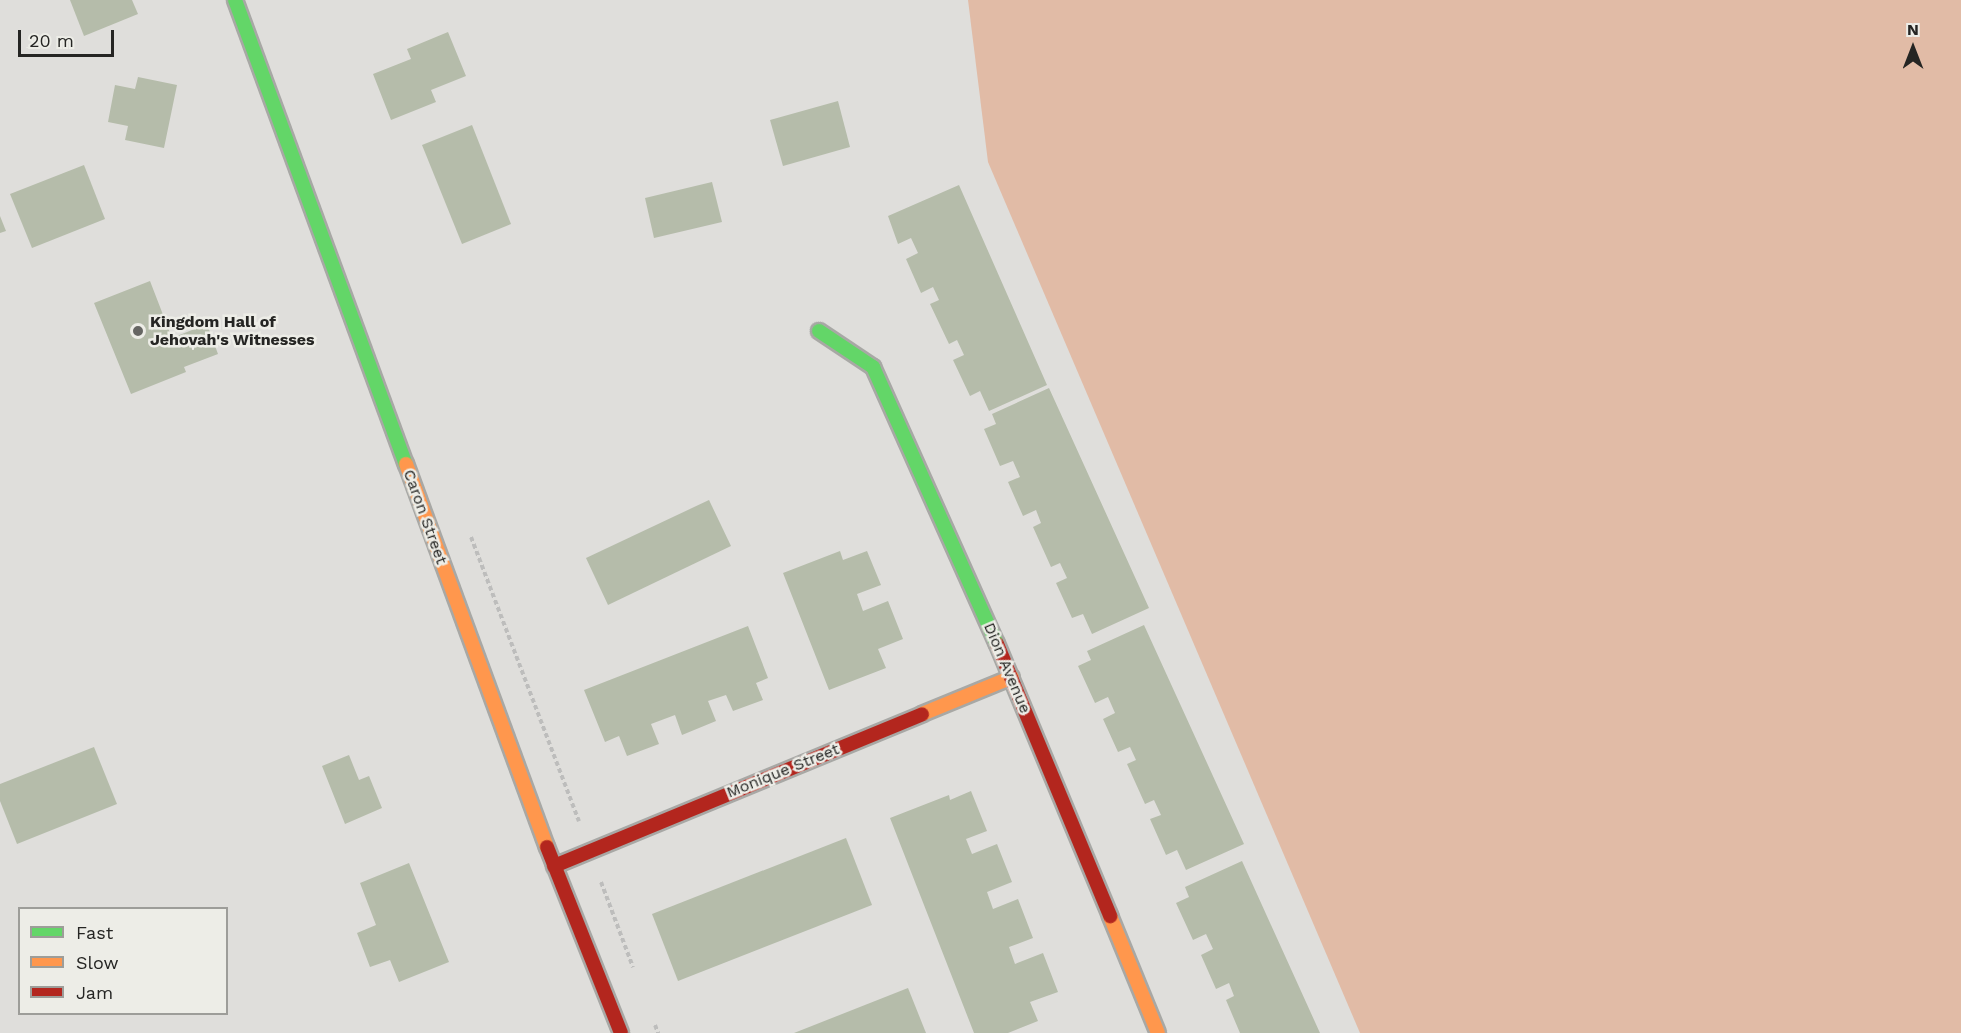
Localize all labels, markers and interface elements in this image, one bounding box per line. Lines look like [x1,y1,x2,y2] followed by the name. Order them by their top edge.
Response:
[21,18,117,56] scale bar
[1883,18,1943,78] north arrow
[1907,20,1919,39] text: N
[29,30,74,51] text: 20 m
[150,312,315,350] place label: Kingdom Hall of Jehovah's Witnesses
[131,324,145,338] marker: Kingdom Hall of Jehovah's Witnesses
[399,467,451,567] street label: Caron Street
[979,619,1035,717] street label: Dion Avenue
[724,740,842,802] street label: Monique Street
[18,907,228,1015] legend
[76,922,113,943] text: Fast
[76,952,119,973] text: Slow
[76,982,113,1003] text: Jam

